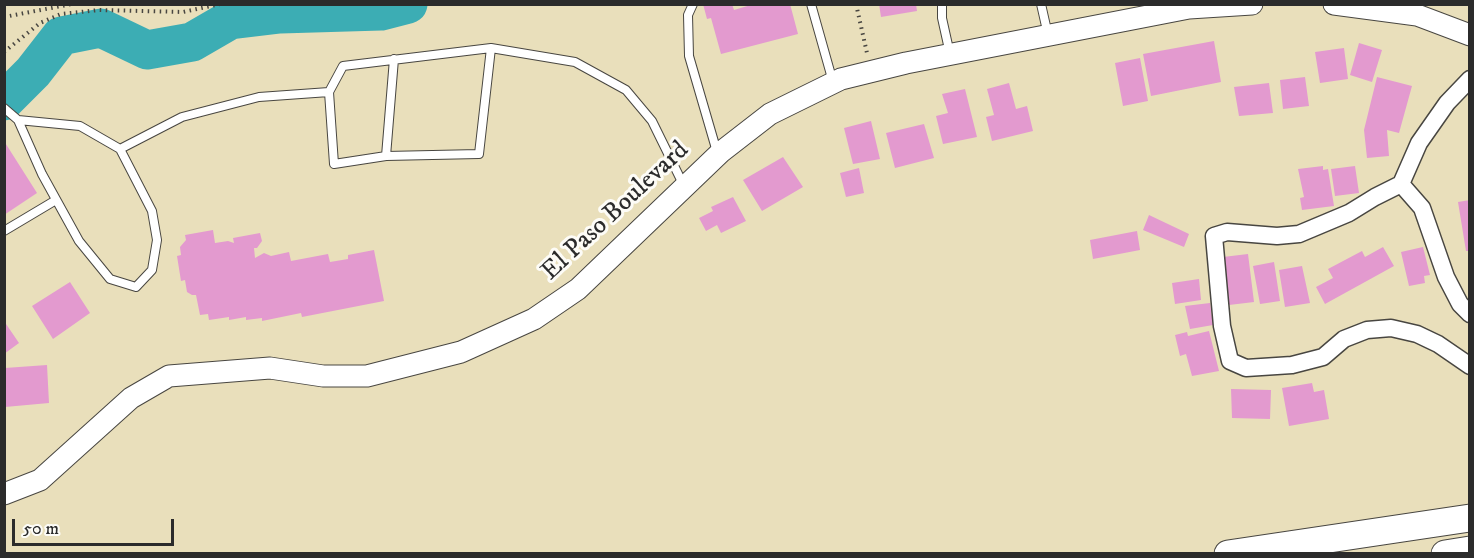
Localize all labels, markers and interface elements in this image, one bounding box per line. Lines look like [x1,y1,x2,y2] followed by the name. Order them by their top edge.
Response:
[536,136,696,288] street label: El Paso Boulevard
[15,507,177,545] scale bar
[23,518,59,540] text: 50 m

